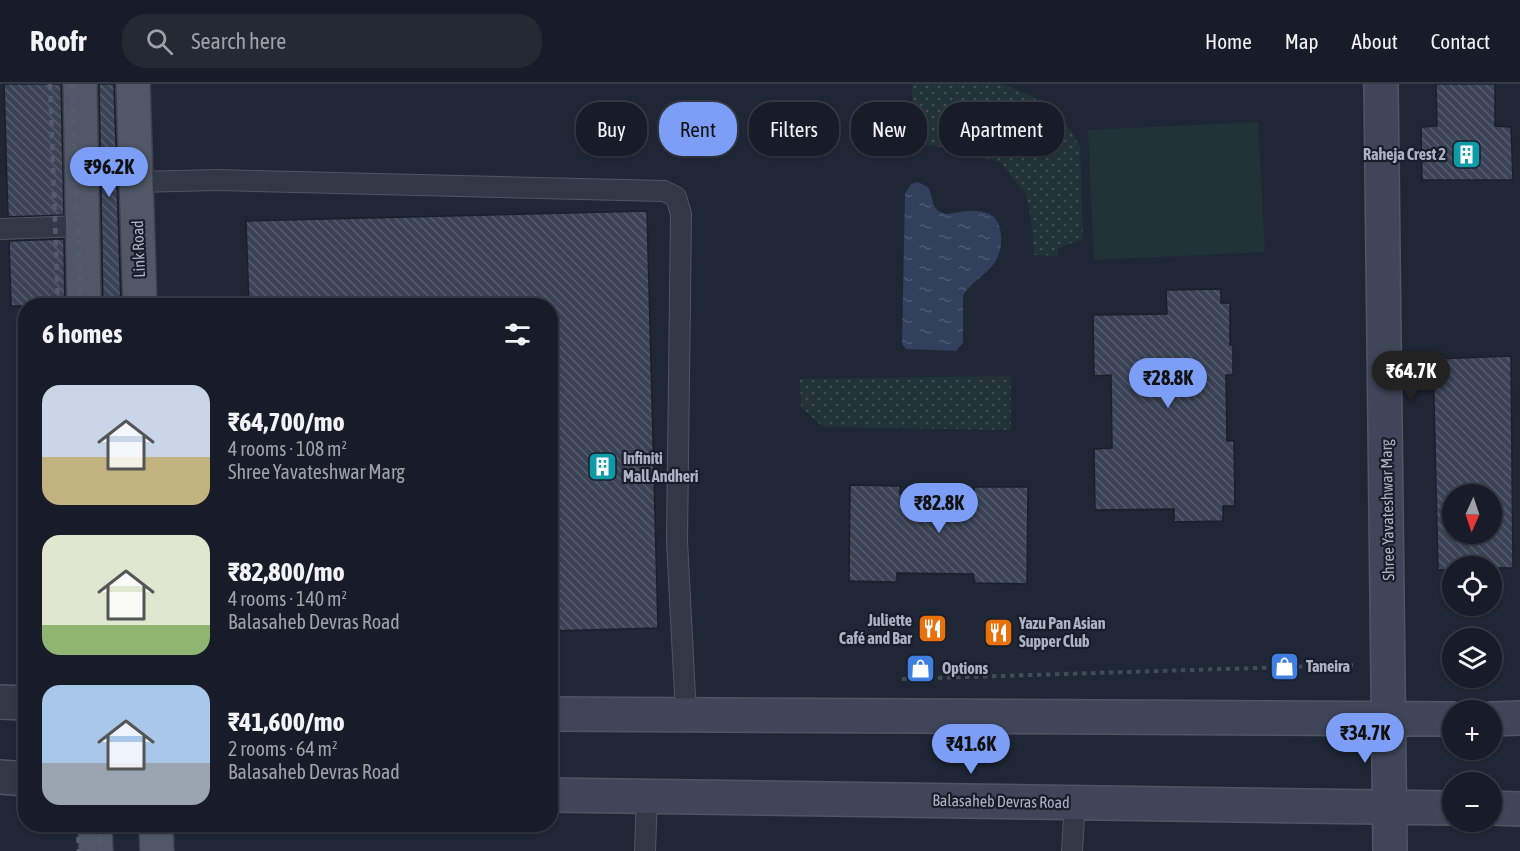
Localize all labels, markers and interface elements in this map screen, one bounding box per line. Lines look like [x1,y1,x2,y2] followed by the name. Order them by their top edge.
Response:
[122,14,542,68] search box
[30,25,86,57] text: Roofr
[143,25,176,58] icon: search
[191,28,286,54] text: Search here
[1205,29,1252,53] text: Home
[1285,29,1319,53] text: Map
[1352,29,1398,53] text: About
[1431,29,1490,53] text: Contact
[576,102,647,156] chip: Buy
[659,102,737,156] chip: Rent
[749,102,839,156] chip: Filters
[851,102,927,156] chip: New
[939,102,1064,156] chip: Apartment
[1451,138,1483,170] building icon: Raheja Crest 2
[1363,145,1446,163] place label: Raheja Crest 2
[60,147,158,198] pin: ₹96.2K
[84,155,134,178] text: ₹96.2K
[128,220,148,278] street label: Link Road
[501,318,534,351] icon: filters
[42,319,122,349] text: 6 homes
[1362,351,1460,402] pin: ₹64.7K
[1119,358,1217,409] pin: ₹28.8K
[1386,359,1436,382] text: ₹64.7K
[1143,366,1193,389] text: ₹28.8K
[228,407,345,437] text: ₹64,700/mo
[90,409,162,481] icon: home
[228,437,347,460] text: 4 rooms · 108 m²
[1377,439,1398,581] street label: Shree Yavateshwar Marg
[623,449,699,485] place label: Infiniti Mall Andheri
[586,451,618,483] building icon: Infiniti Mall Andheri
[228,460,405,483] text: Shree Yavateshwar Marg
[890,483,988,534] pin: ₹82.8K
[1442,484,1502,544] north arrow
[1442,484,1502,832] map controls
[914,491,964,514] text: ₹82.8K
[1442,556,1502,616] button: locate
[228,557,345,587] text: ₹82,800/mo
[90,559,162,631] icon: home
[228,587,347,610] text: 4 rooms · 140 m²
[228,610,400,633] text: Balasaheb Devras Road
[839,611,912,647] place label: Juliette Café and Bar
[917,613,949,645] restaurant icon: Juliette Café and Bar
[1018,614,1106,650] place label: Yazu Pan Asian Supper Club
[982,616,1014,648] restaurant icon: Yazu Pan Asian Supper Club
[1442,628,1502,688] button: layers
[1269,650,1301,682] shop icon: Taneira
[905,652,937,684] shop icon: Options
[1306,657,1350,675] place label: Taneira
[942,659,988,677] place label: Options
[1442,700,1502,760] button: +
[228,707,345,737] text: ₹41,600/mo
[90,709,162,781] icon: home
[1316,713,1414,764] pin: ₹34.7K
[1340,721,1390,744] text: ₹34.7K
[922,724,1020,775] pin: ₹41.6K
[946,732,996,755] text: ₹41.6K
[228,737,338,760] text: 2 rooms · 64 m²
[228,760,400,783] text: Balasaheb Devras Road
[1442,772,1502,832] button: −
[932,791,1070,811] street label: Balasaheb Devras Road

